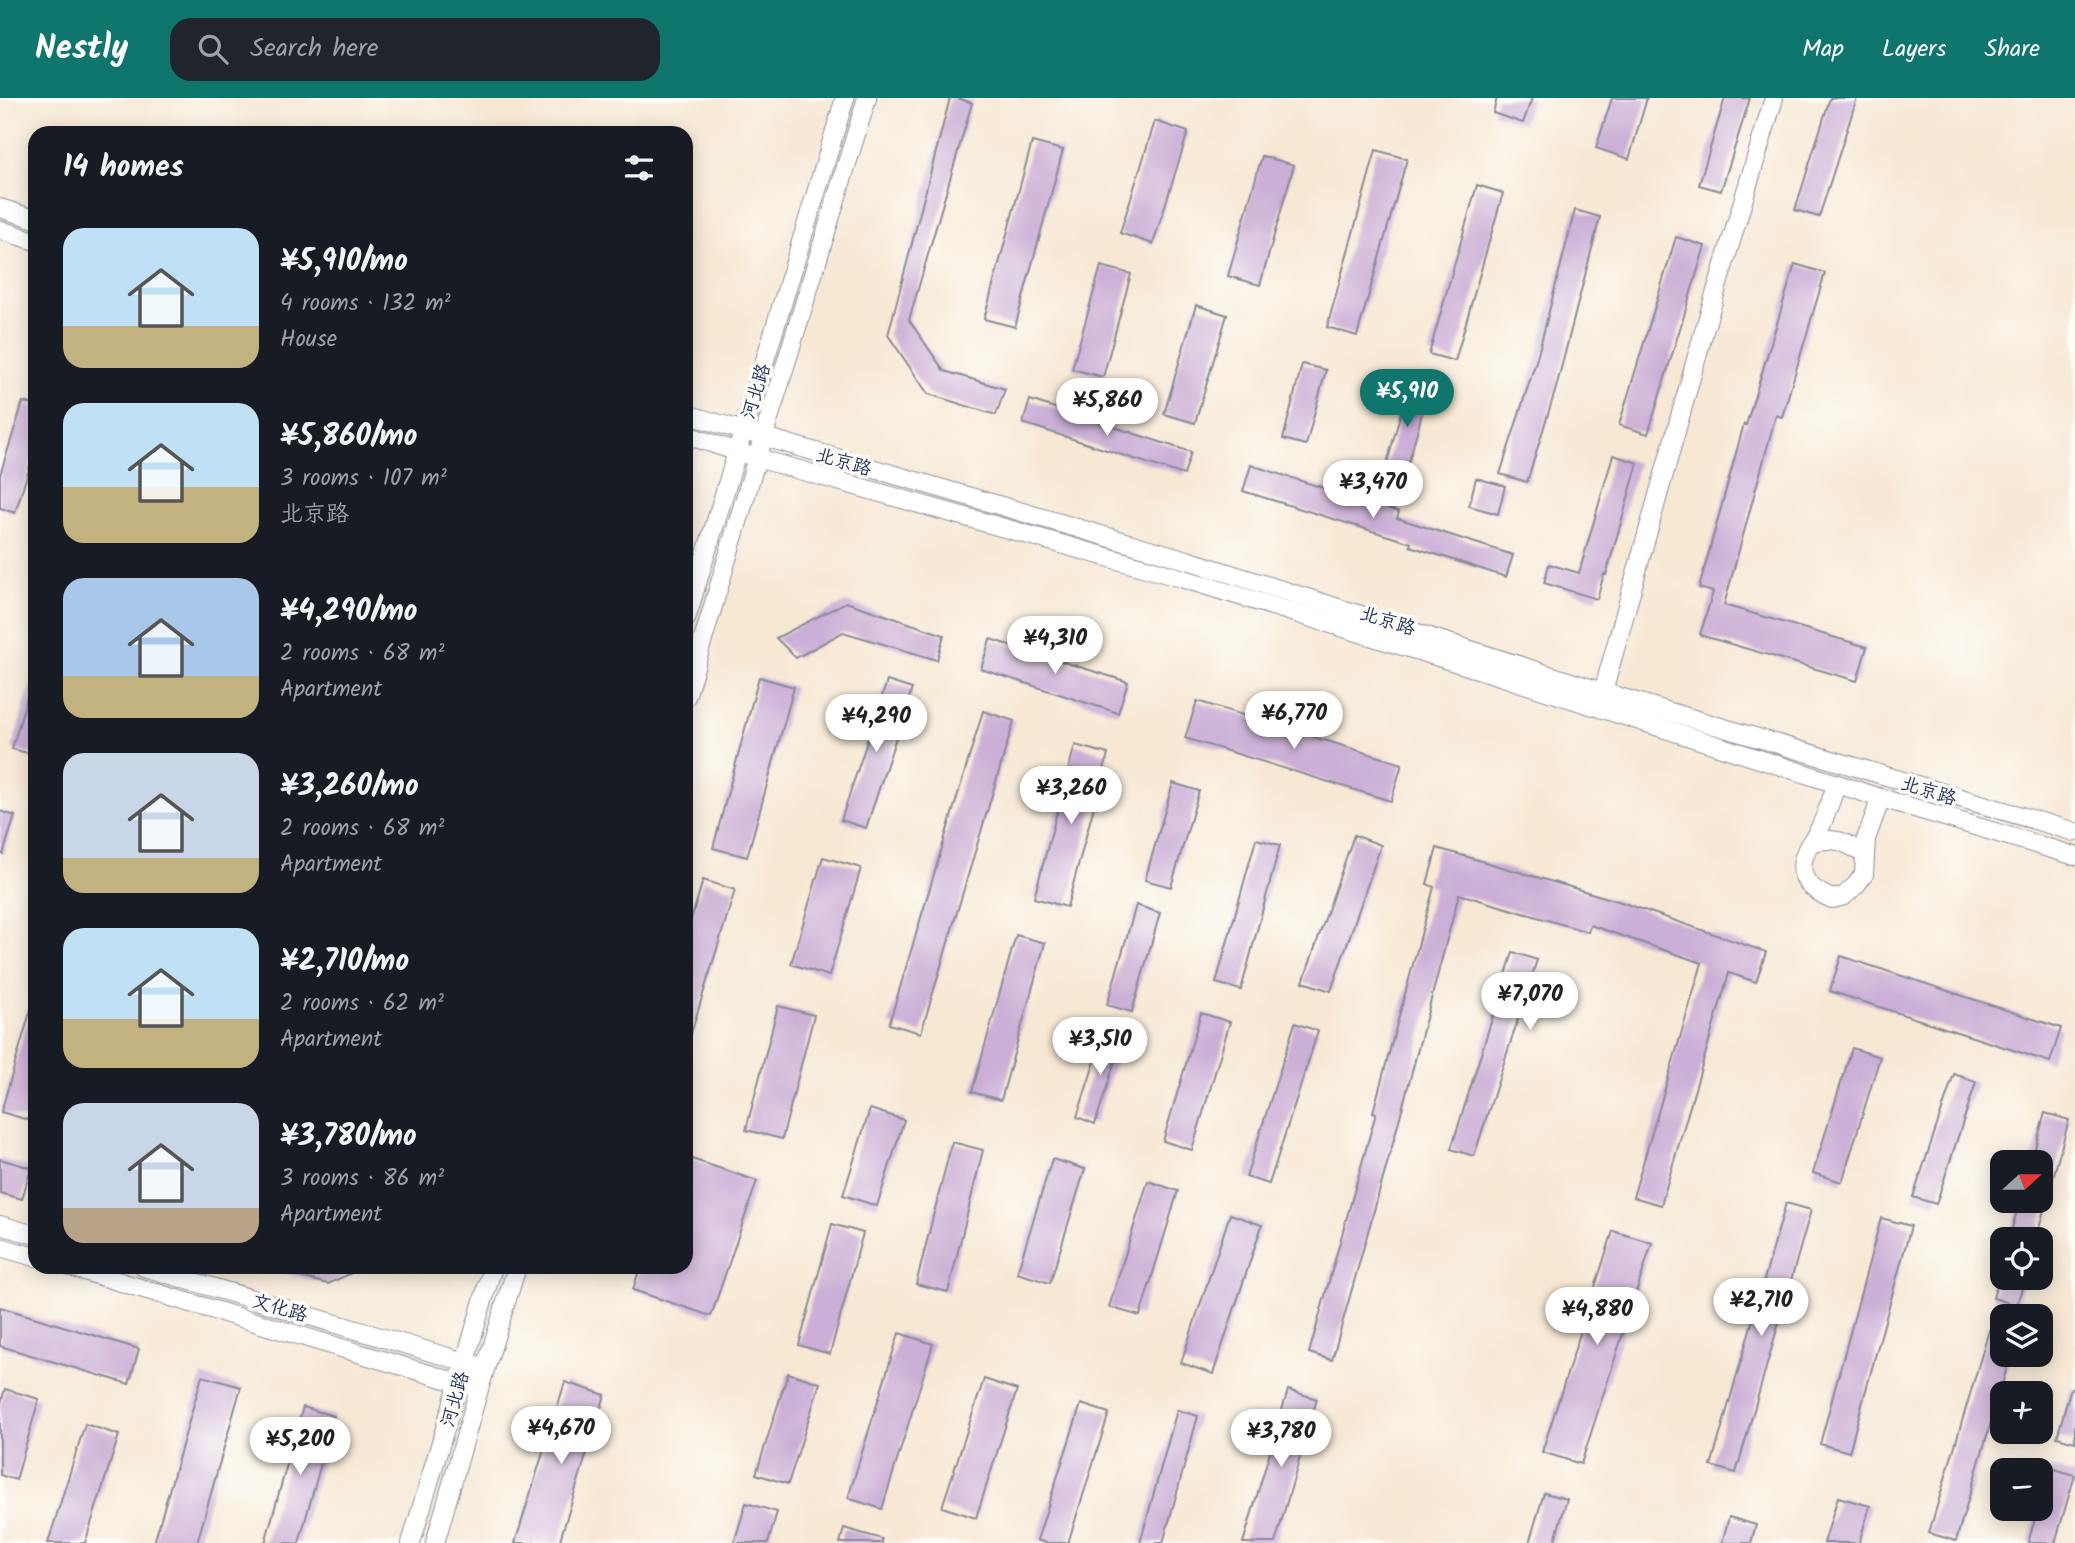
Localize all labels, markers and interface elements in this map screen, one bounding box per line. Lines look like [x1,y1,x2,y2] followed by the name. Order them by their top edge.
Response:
[170,18,660,81] search box
[35,23,128,76] text: Nestly
[250,28,378,70] text: Search here
[194,30,232,68] icon: search
[1802,30,1844,69] text: Map
[1882,30,1946,69] text: Layers
[1984,30,2040,69] text: Share
[63,144,184,192] text: 14 homes
[620,149,658,187] icon: filters
[280,238,408,286] text: ¥5,910/mo
[119,256,203,340] icon: home
[280,286,451,322] text: 4 rooms · 132 m²
[280,322,337,358] text: House
[734,360,780,423] street label: 河北路
[1350,370,1464,429] pin: ¥5,910
[1376,374,1438,410] text: ¥5,910
[1050,378,1164,438] pin: ¥5,860
[1072,383,1142,419] text: ¥5,860
[280,413,418,461] text: ¥5,860/mo
[119,431,203,515] icon: home
[812,441,875,485] street label: 北京路
[1316,460,1430,520] pin: ¥3,470
[280,461,447,497] text: 3 rooms · 107 m²
[1339,465,1407,501] text: ¥3,470
[280,497,349,533] text: 北京路
[280,588,417,636] text: ¥4,290/mo
[1356,599,1419,645] street label: 北京路
[119,606,203,690] icon: home
[998,616,1112,676] pin: ¥4,310
[1023,621,1087,657] text: ¥4,310
[280,636,444,672] text: 2 rooms · 68 m²
[280,672,382,708] text: Apartment
[1237,692,1351,751] pin: ¥6,770
[819,694,933,754] pin: ¥4,290
[1261,696,1327,732] text: ¥6,770
[841,699,911,735] text: ¥4,290
[280,763,419,811] text: ¥3,260/mo
[1014,766,1128,826] pin: ¥3,260
[1897,769,1960,815] street label: 北京路
[1036,771,1106,807] text: ¥3,260
[119,781,203,865] icon: home
[280,811,444,847] text: 2 rooms · 68 m²
[280,847,382,883] text: Apartment
[280,938,409,986] text: ¥2,710/mo
[119,956,203,1040] icon: home
[1473,972,1587,1032] pin: ¥7,070
[1497,977,1563,1013] text: ¥7,070
[280,986,444,1022] text: 2 rooms · 62 m²
[1043,1018,1157,1077] pin: ¥3,510
[280,1022,382,1058] text: Apartment
[1068,1022,1132,1058] text: ¥3,510
[280,1113,417,1161] text: ¥3,780/mo
[119,1131,203,1215] icon: home
[1990,1150,2053,1213] north arrow
[1990,1150,2053,1521] map controls
[280,1161,444,1197] text: 3 rooms · 86 m²
[280,1197,382,1233] text: Apartment
[1990,1227,2053,1290] button: locate
[1704,1278,1818,1338] pin: ¥2,710
[1729,1283,1793,1319] text: ¥2,710
[248,1287,311,1331] street label: 文化路
[1540,1288,1654,1347] pin: ¥4,880
[1561,1292,1633,1328] text: ¥4,880
[1990,1304,2053,1367] button: layers
[434,1368,478,1431] street label: 河北路
[1990,1381,2053,1444] button: +
[504,1406,618,1466] pin: ¥4,670
[1224,1410,1338,1469] pin: ¥3,780
[527,1411,595,1447] text: ¥4,670
[1247,1414,1315,1450] text: ¥3,780
[243,1418,357,1477] pin: ¥5,200
[266,1422,334,1458] text: ¥5,200
[1990,1458,2053,1521] button: −

